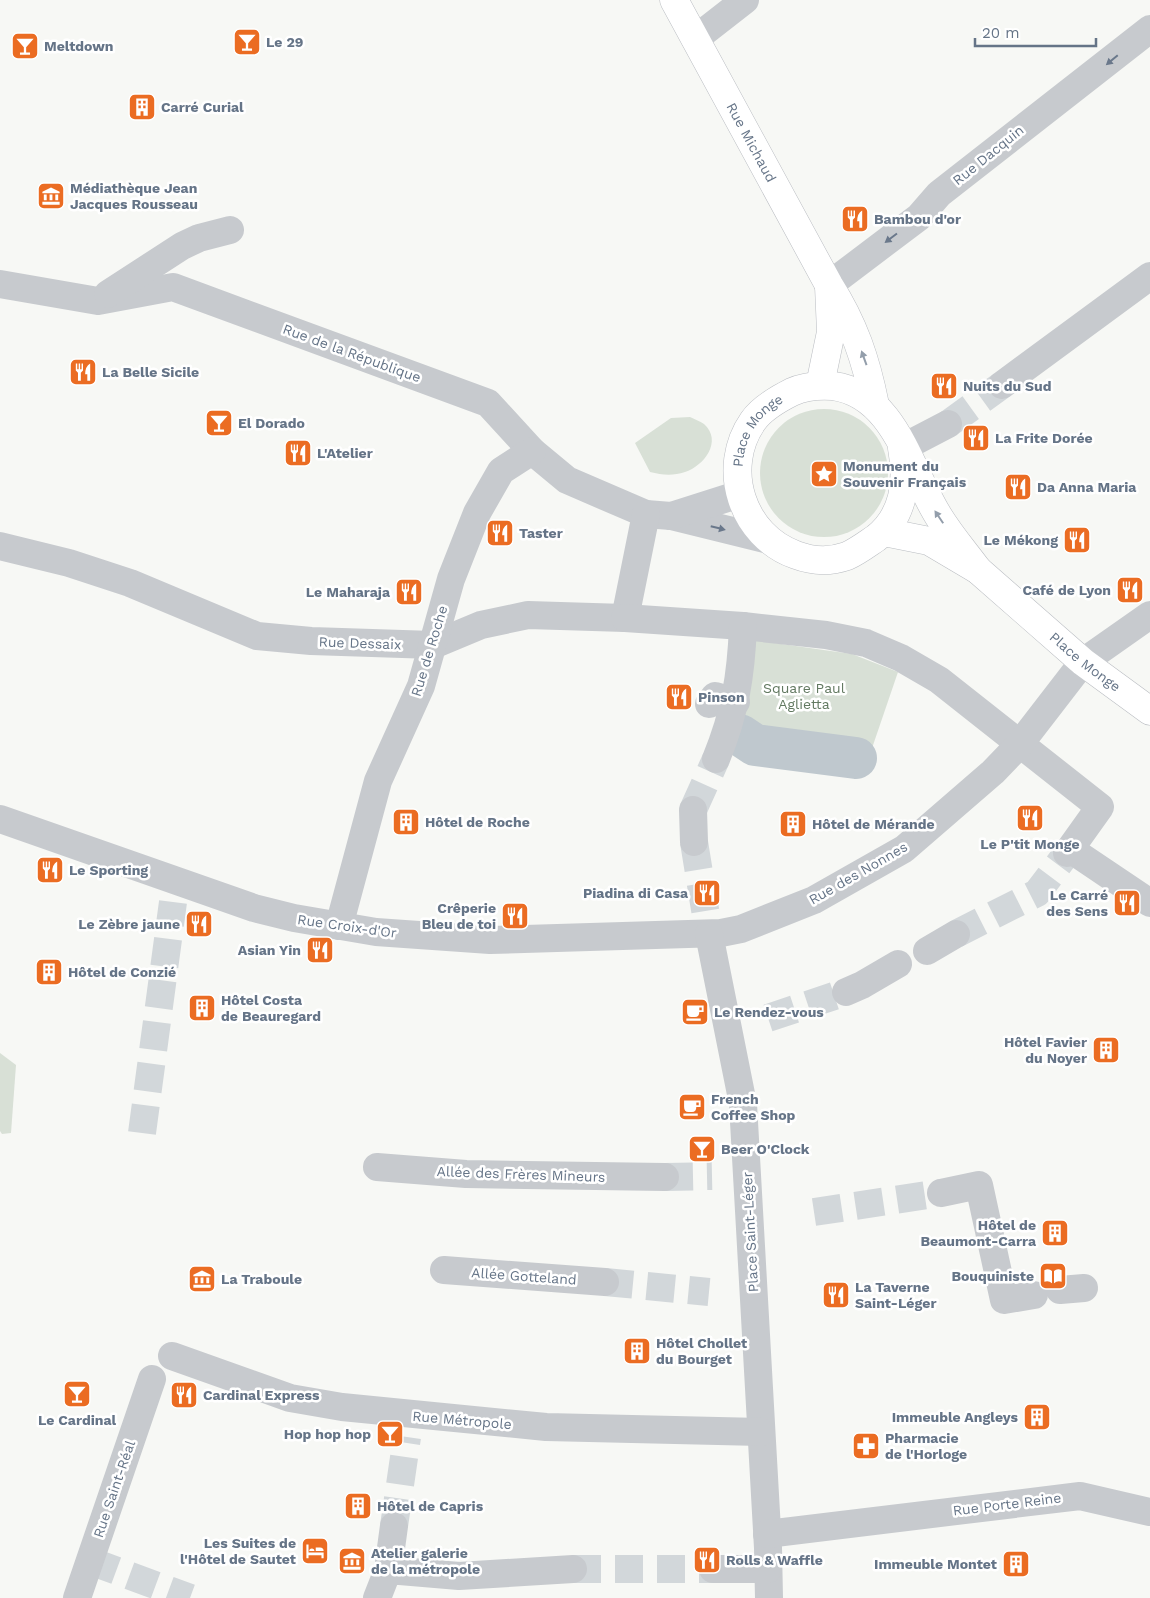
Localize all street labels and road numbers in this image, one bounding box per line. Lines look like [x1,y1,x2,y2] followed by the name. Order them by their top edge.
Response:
[723,100,780,185] street label: Rue Michaud
[949,122,1027,188] street label: Rue Dacquin
[281,321,423,385] street label: Rue de la République
[729,391,785,468] street label: Place Monge
[408,604,450,698] street label: Rue de Roche
[1047,629,1124,695] street label: Place Monge
[318,634,402,652] street label: Rue Dessaix
[806,838,910,908] street label: Rue des Nonnes
[296,911,398,941] street label: Rue Croix-d'Or
[436,1163,606,1185] street label: Allée des Frères Mineurs
[739,1171,761,1293] street label: Place Saint-Léger
[471,1264,577,1288] street label: Allée Gotteland
[412,1408,512,1432] street label: Rue Métropole
[90,1438,138,1540] street label: Rue Saint-Réal
[952,1489,1062,1519] street label: Rue Porte Reine

